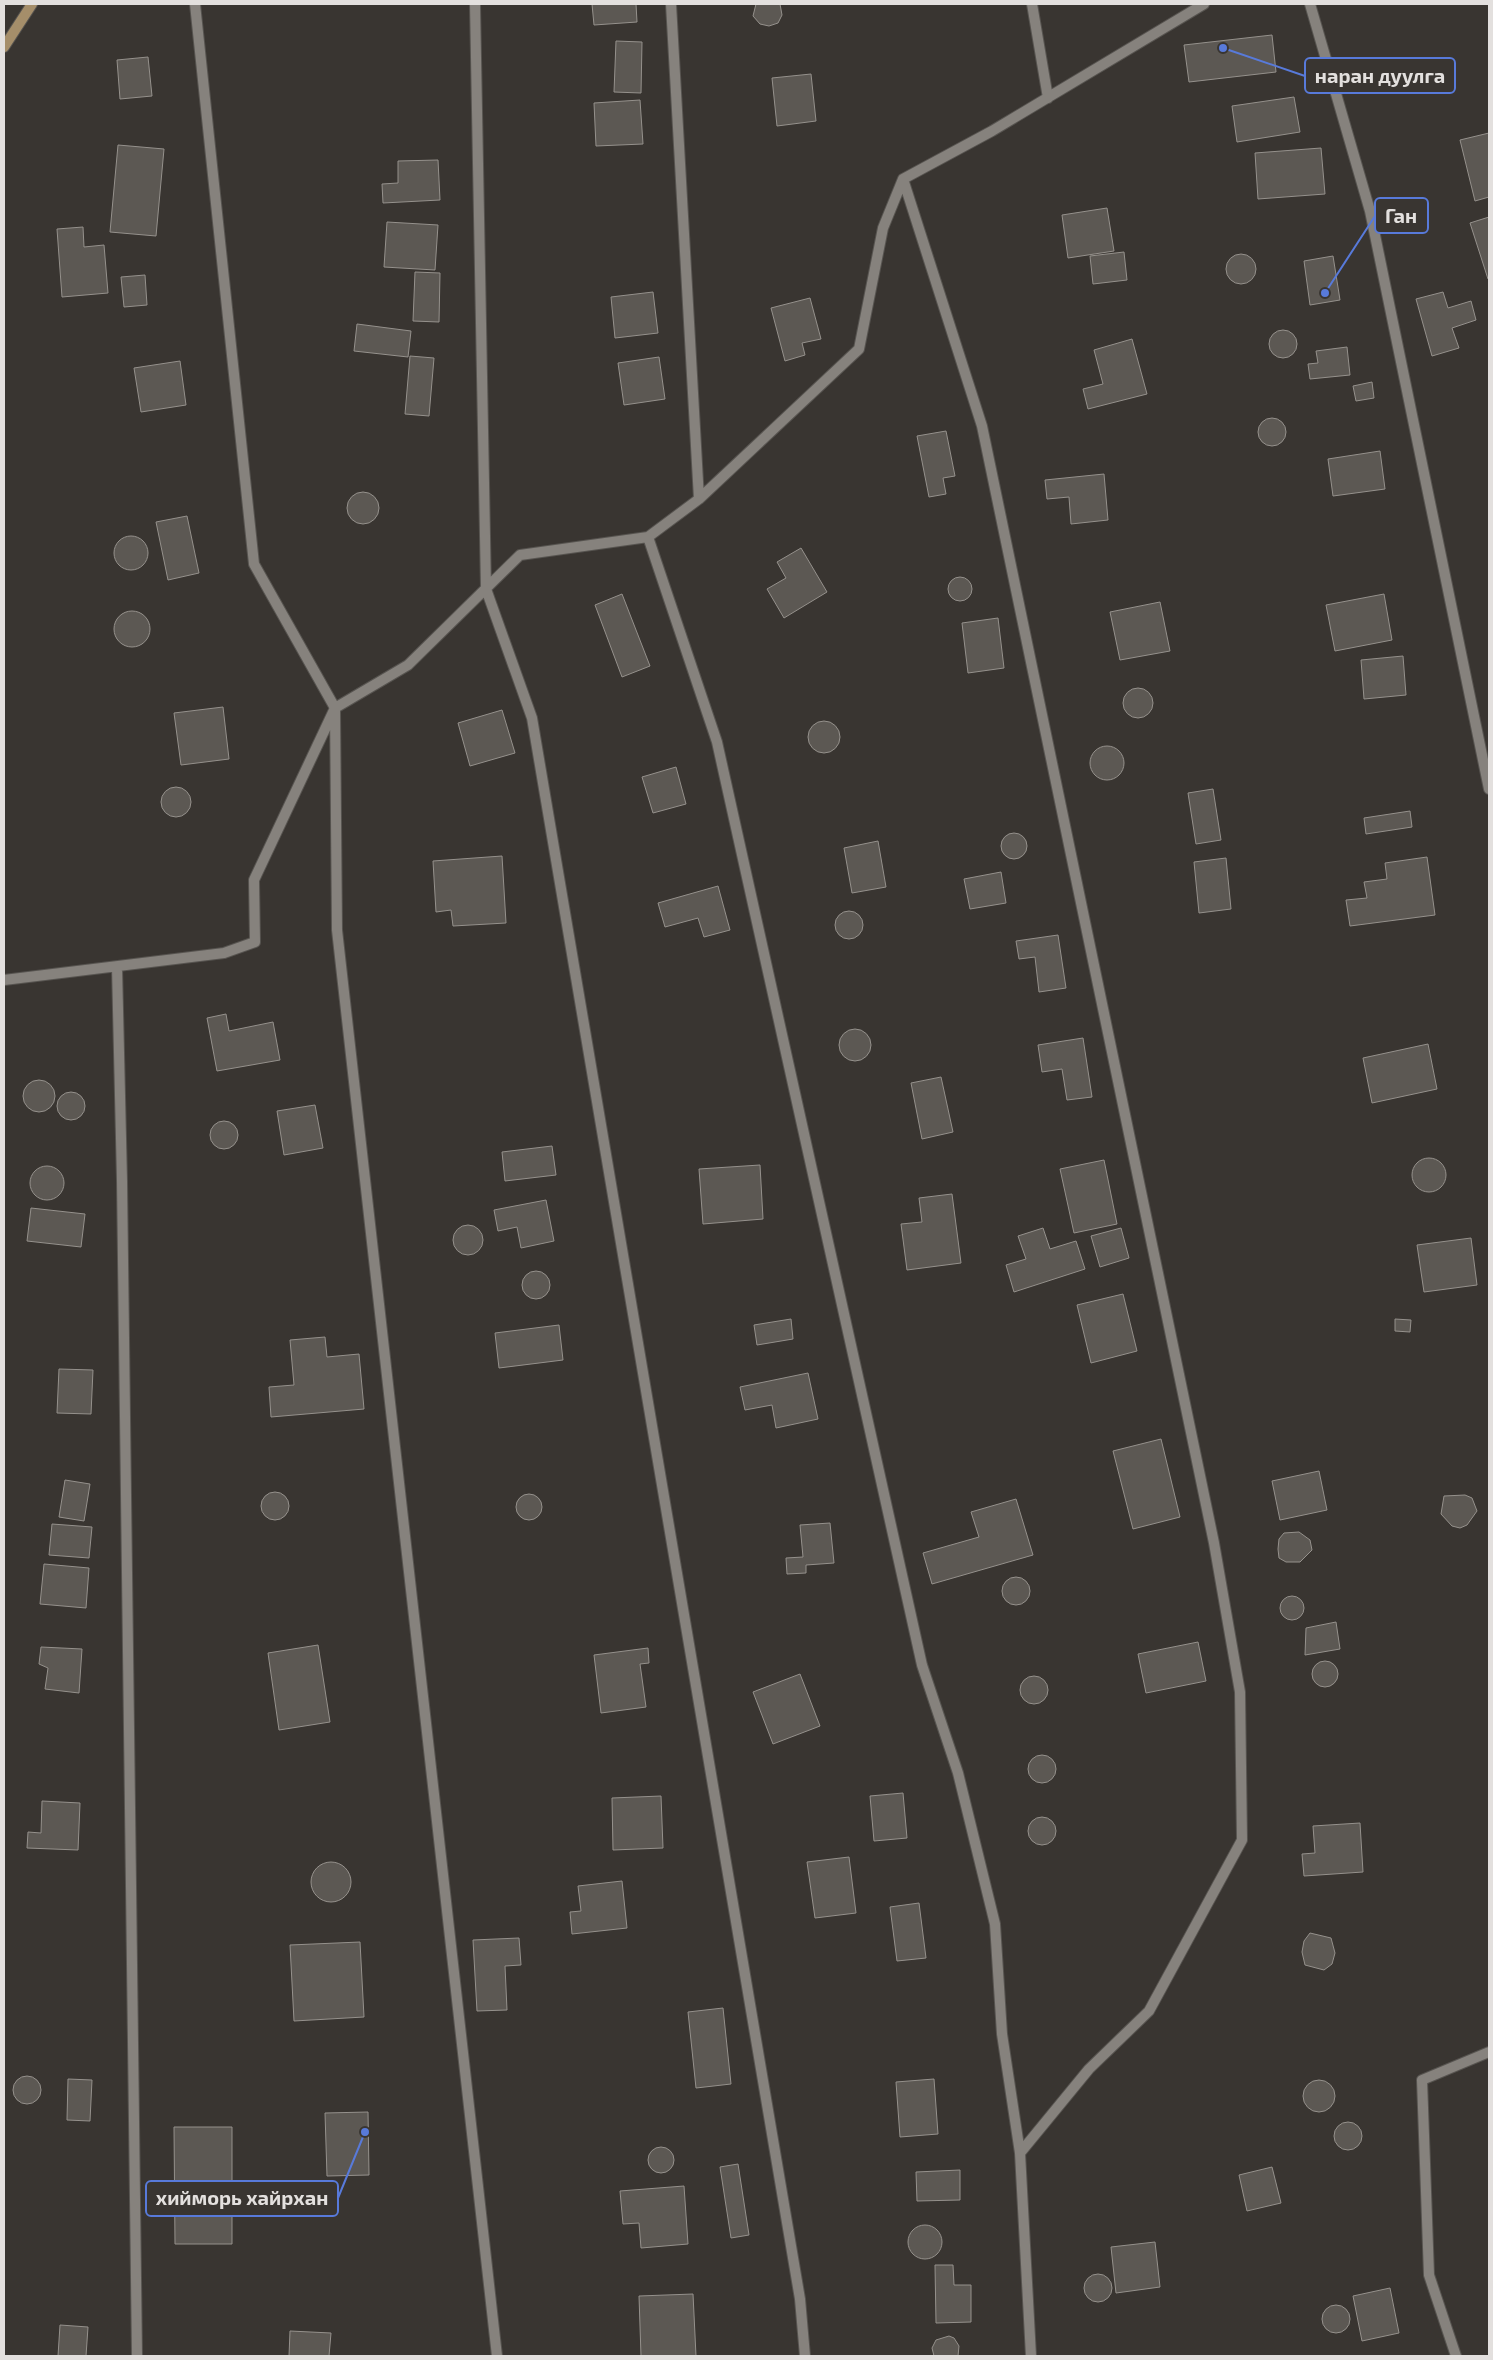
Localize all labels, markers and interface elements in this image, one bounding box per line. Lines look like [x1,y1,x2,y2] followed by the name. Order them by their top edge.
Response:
[1305,58,1455,93] callout: наран дуулга
[1315,63,1445,87] text: наран дуулга
[1375,198,1428,233] callout: Ган
[1385,203,1417,227] text: Ган
[146,2181,338,2216] callout: хийморь хайрхан
[156,2185,328,2209] text: хийморь хайрхан

